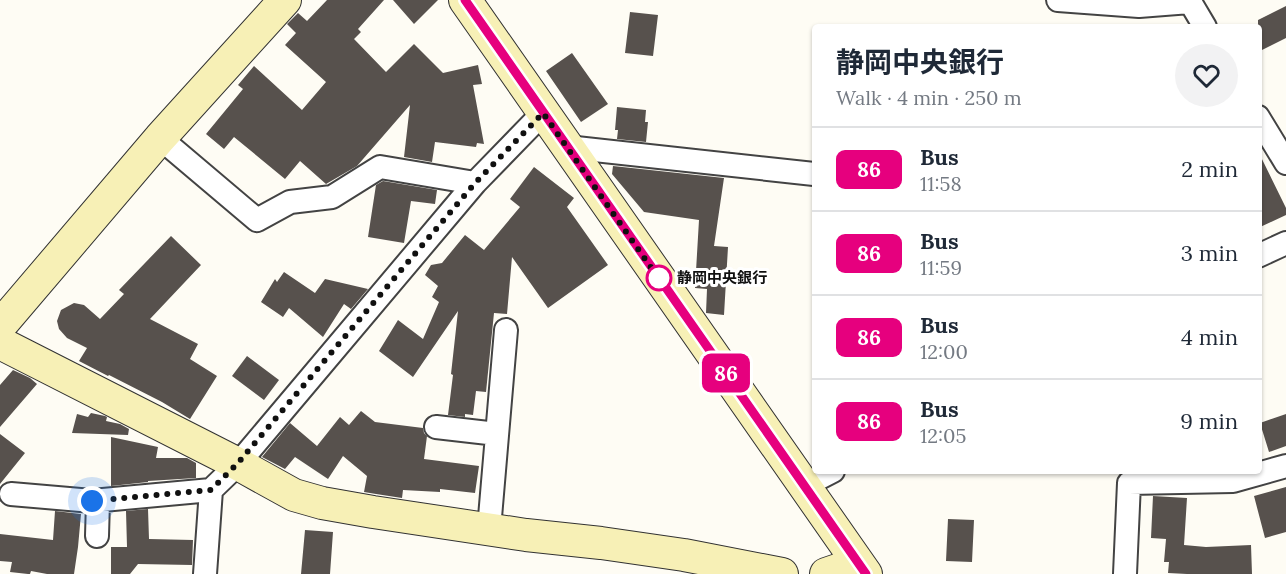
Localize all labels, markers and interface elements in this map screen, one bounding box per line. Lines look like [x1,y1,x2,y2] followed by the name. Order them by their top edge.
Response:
[836,44,1004,80] text: 静岡中央銀行
[1175,44,1238,107] button: heart
[836,85,1022,110] text: Walk · 4 min · 250 m
[920,143,959,171] text: Bus
[1181,155,1238,183] text: 2 min
[857,156,881,183] text: 86
[920,171,962,196] text: 11:58
[920,227,959,255] text: Bus
[1181,239,1238,267] text: 3 min
[857,240,881,267] text: 86
[920,255,962,280] text: 11:59
[646,265,672,291] marker: 静岡中央銀行
[677,268,767,287] place label: 静岡中央銀行
[920,311,959,339] text: Bus
[1181,323,1238,351] text: 4 min
[857,324,881,351] text: 86
[920,339,968,364] text: 12:00
[699,354,753,392] line badge: 86
[714,360,738,387] text: 86
[920,395,959,423] text: Bus
[1180,407,1238,435] text: 9 min
[857,408,881,435] text: 86
[920,423,966,448] text: 12:05
[77,486,107,516] your location

